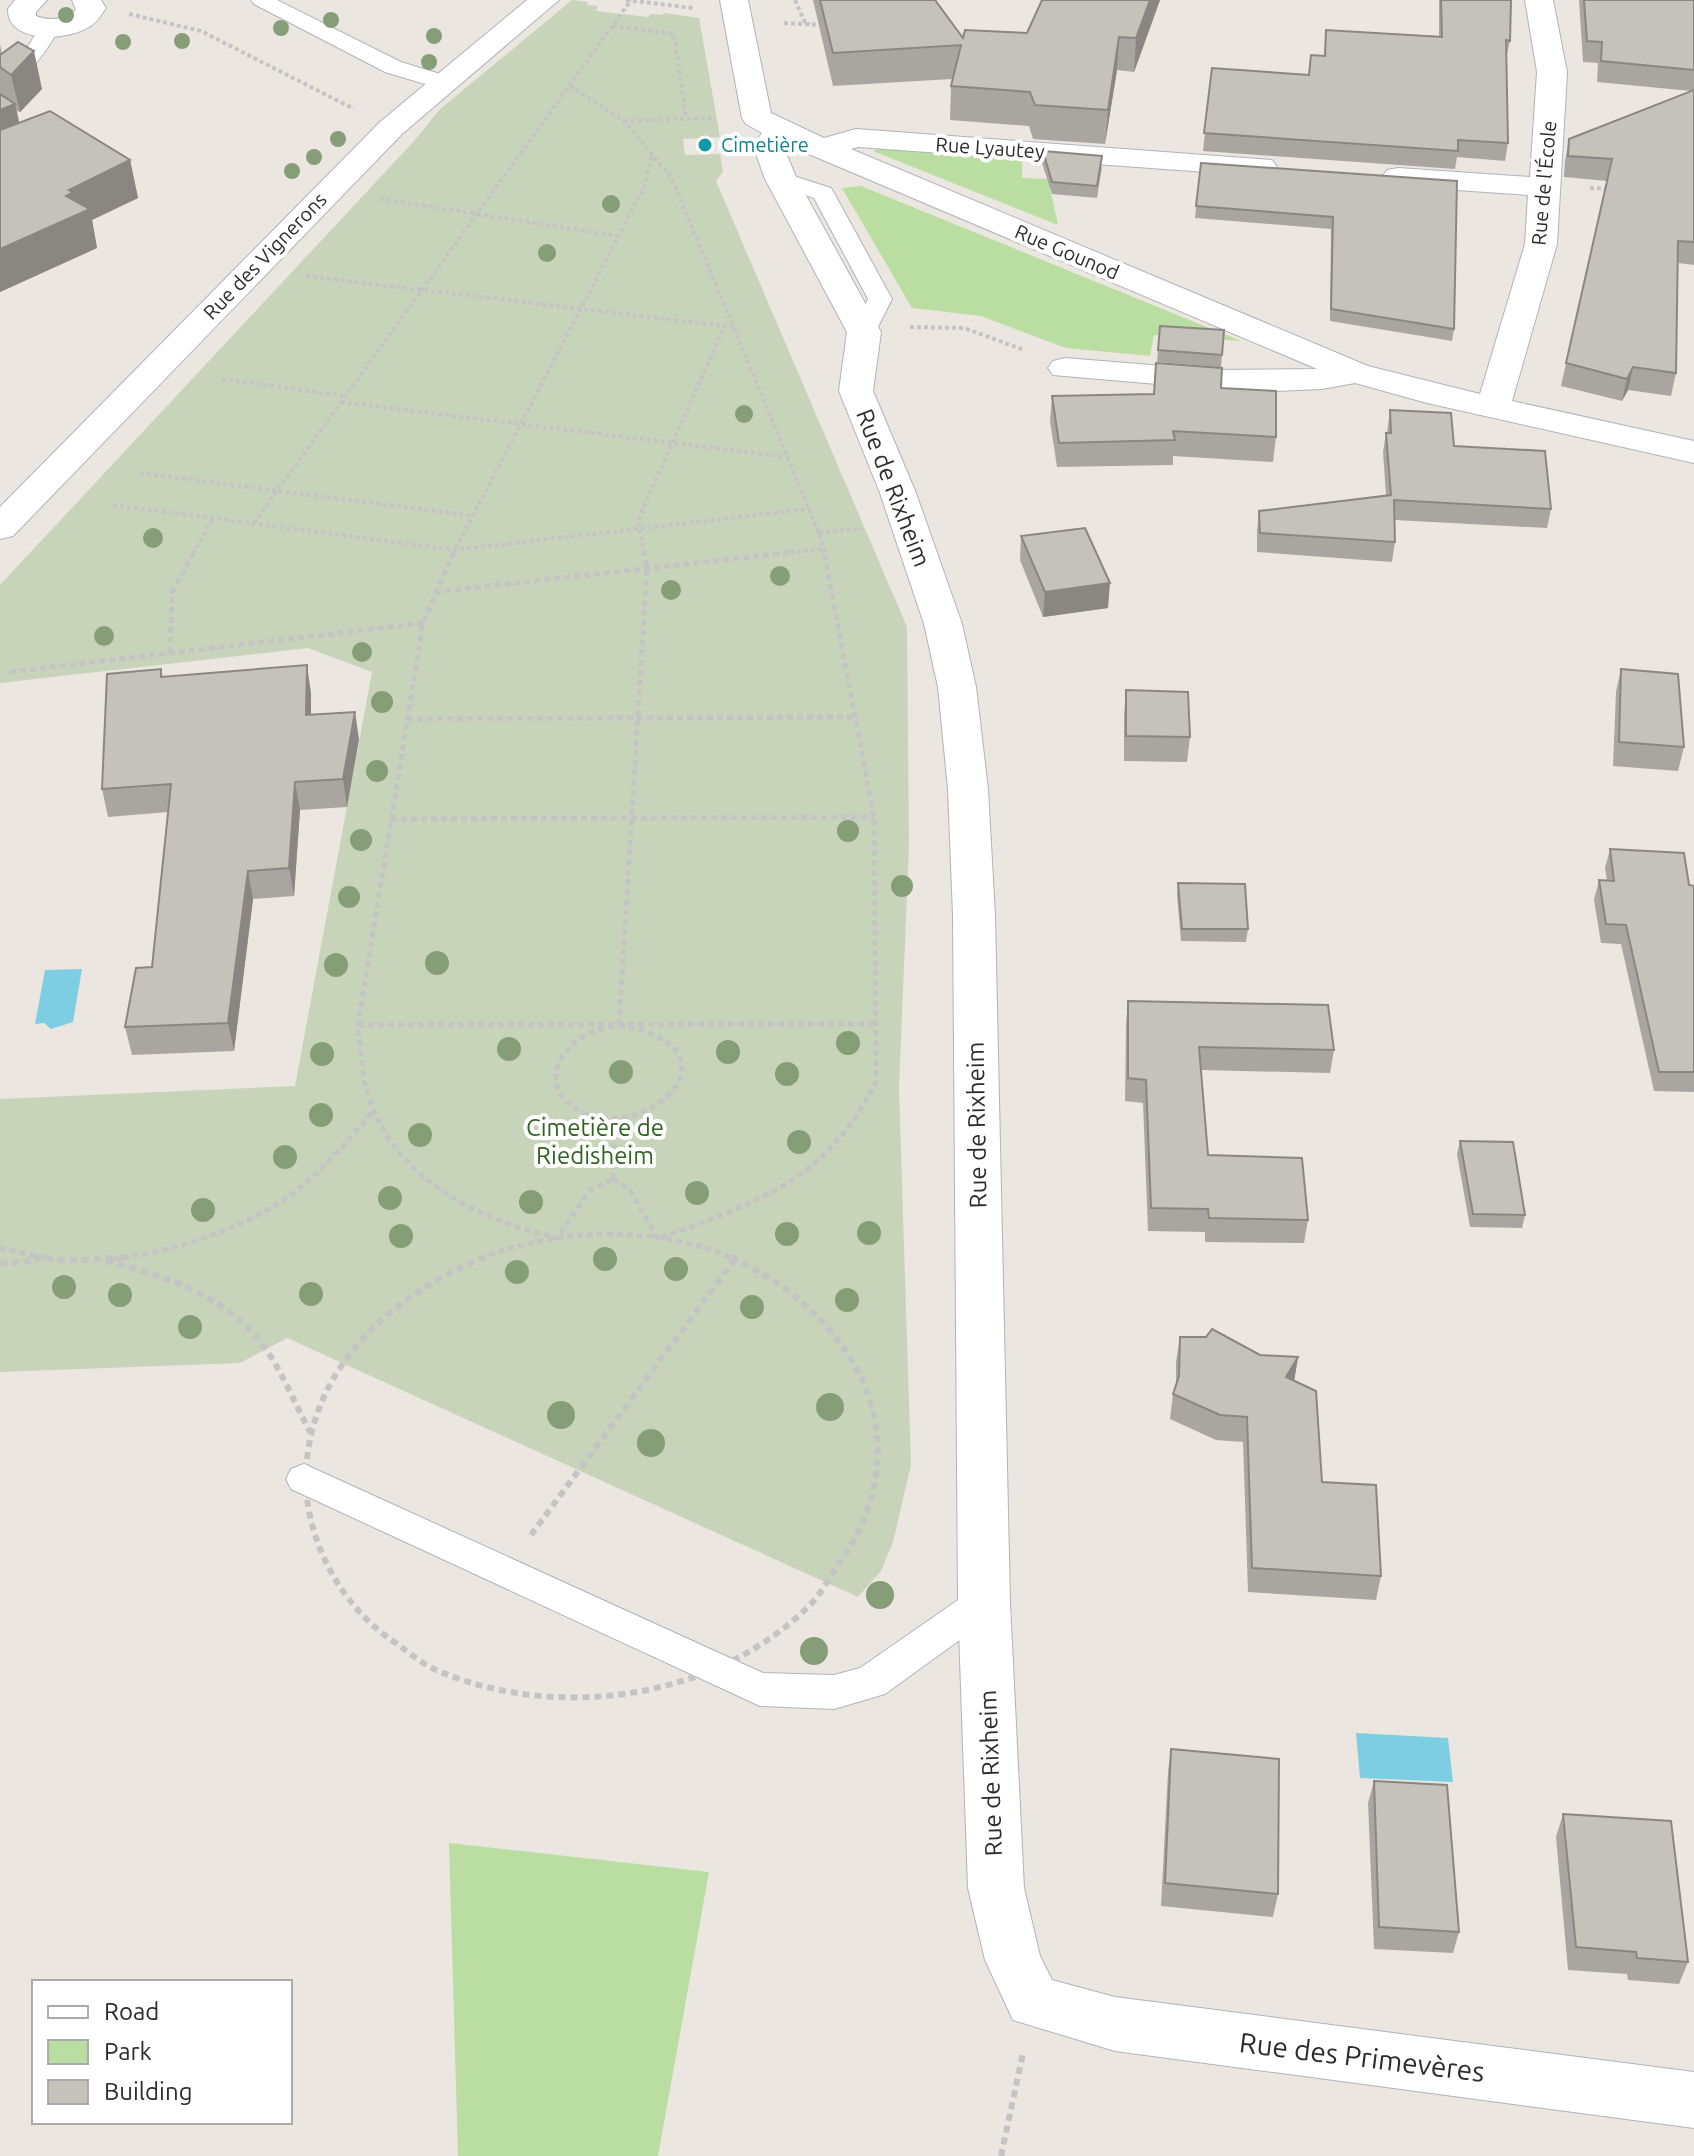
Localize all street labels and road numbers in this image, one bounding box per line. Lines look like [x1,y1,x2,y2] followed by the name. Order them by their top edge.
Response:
[1527,120,1560,246] street label: Rue de l'École
[935,132,1046,163] street label: Rue Lyautey
[198,188,331,324] street label: Rue des Vignerons
[1012,219,1123,284] street label: Rue Gounod
[851,405,936,570] street label: Rue de Rixheim
[962,1041,991,1209] street label: Rue de Rixheim
[974,1689,1007,1857] street label: Rue de Rixheim
[1238,2026,1486,2087] street label: Rue des Primevères

